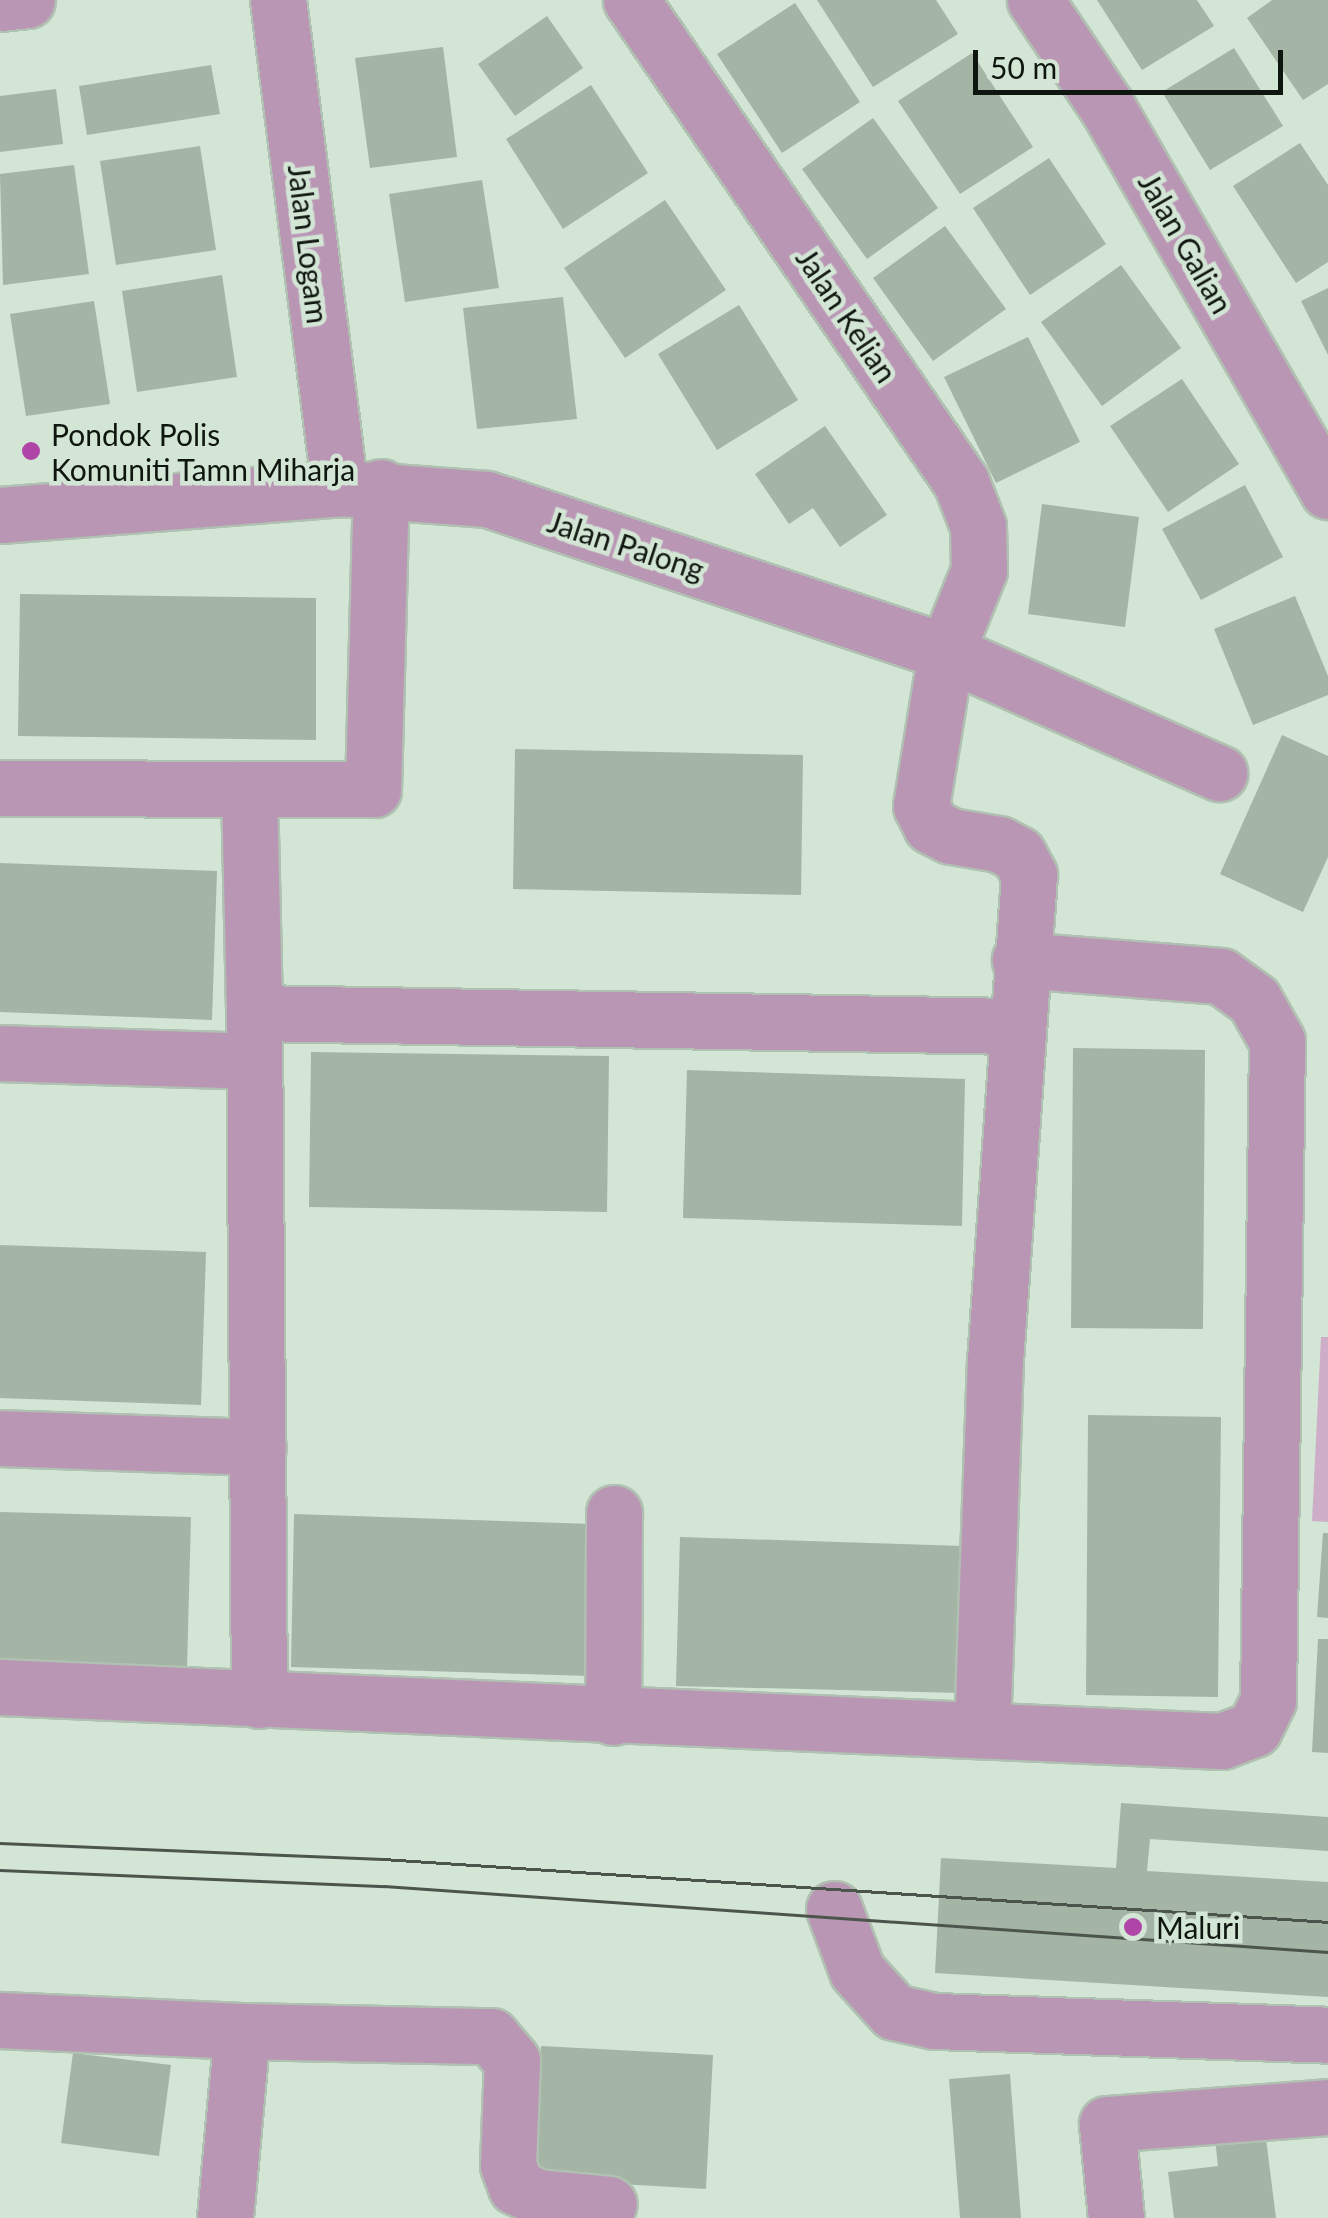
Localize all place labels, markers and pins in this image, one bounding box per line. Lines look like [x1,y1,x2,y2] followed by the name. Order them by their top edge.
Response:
[51,416,356,486] place label: Pondok Polis Komuniti Tamn Miharja
[20,440,42,462] marker: Pondok Polis Komuniti Tamn Miharja
[1156,1909,1240,1945] place label: Maluri
[1120,1914,1146,1940] marker: Maluri

